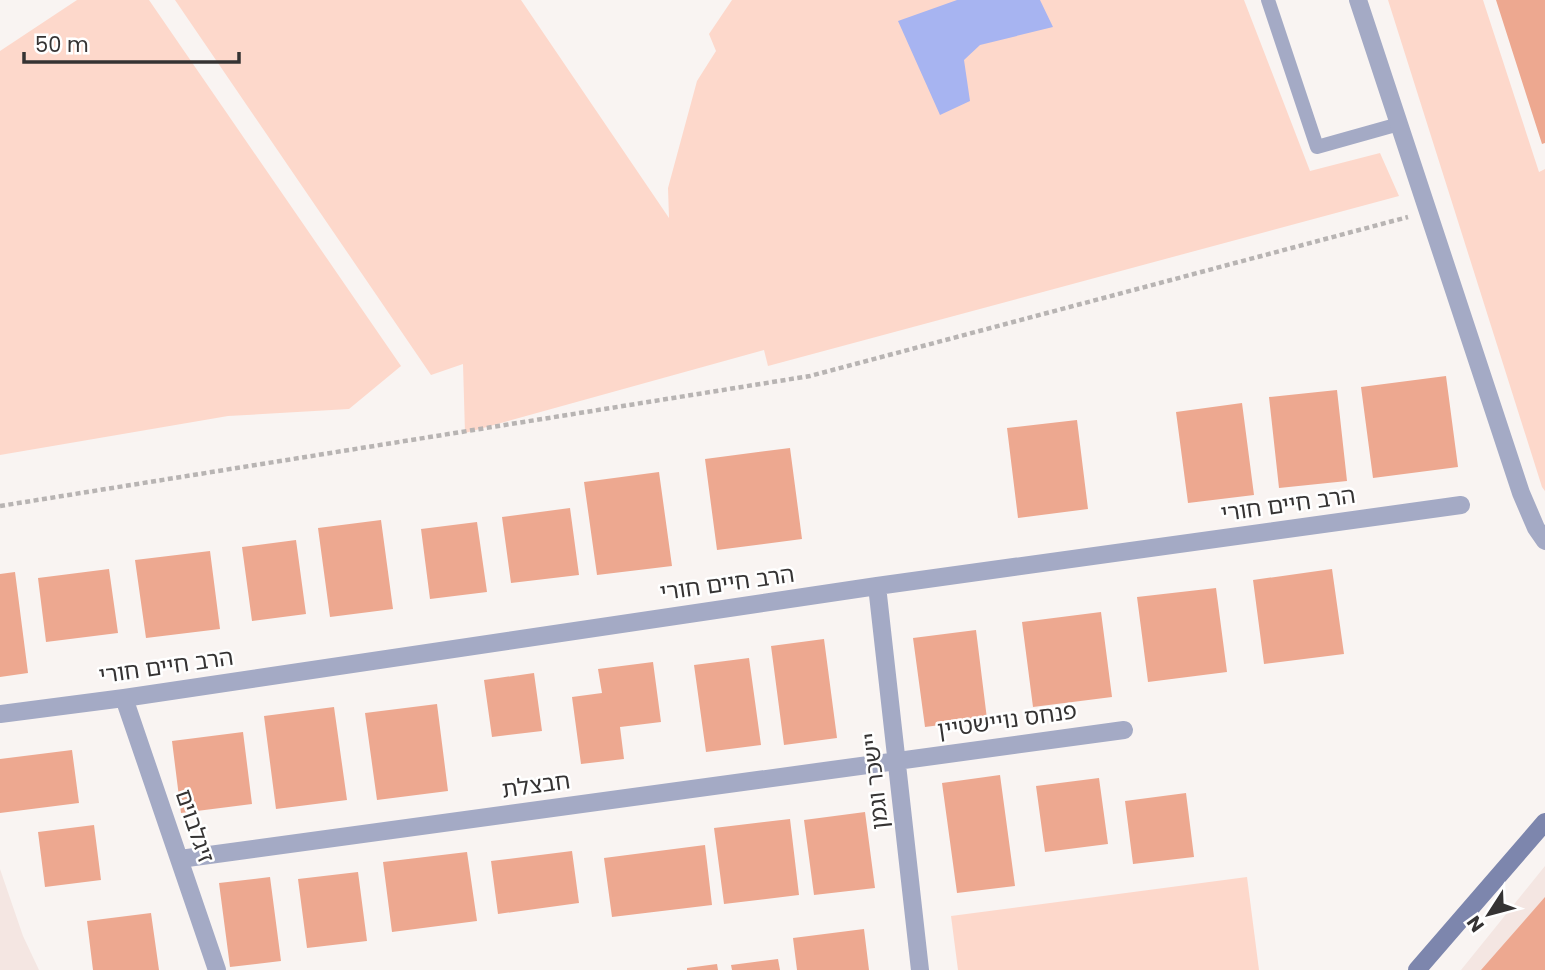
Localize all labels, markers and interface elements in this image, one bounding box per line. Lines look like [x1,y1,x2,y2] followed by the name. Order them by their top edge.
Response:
[24,21,240,65] scale bar
[35,30,89,59] text: 50 m
[1219,479,1357,529] street label: הרב חיים חורי
[658,558,796,608] street label: הרב חיים חורי
[97,641,235,691] street label: הרב חיים חורי
[935,694,1079,746] street label: פנחס נויישטיין
[854,731,896,831] street label: יישכר וגמן
[500,764,572,806] street label: חבצלת
[168,785,222,867] street label: זיגלבוים
[1454,879,1524,949] north arrow
[1461,910,1491,937] text: N

